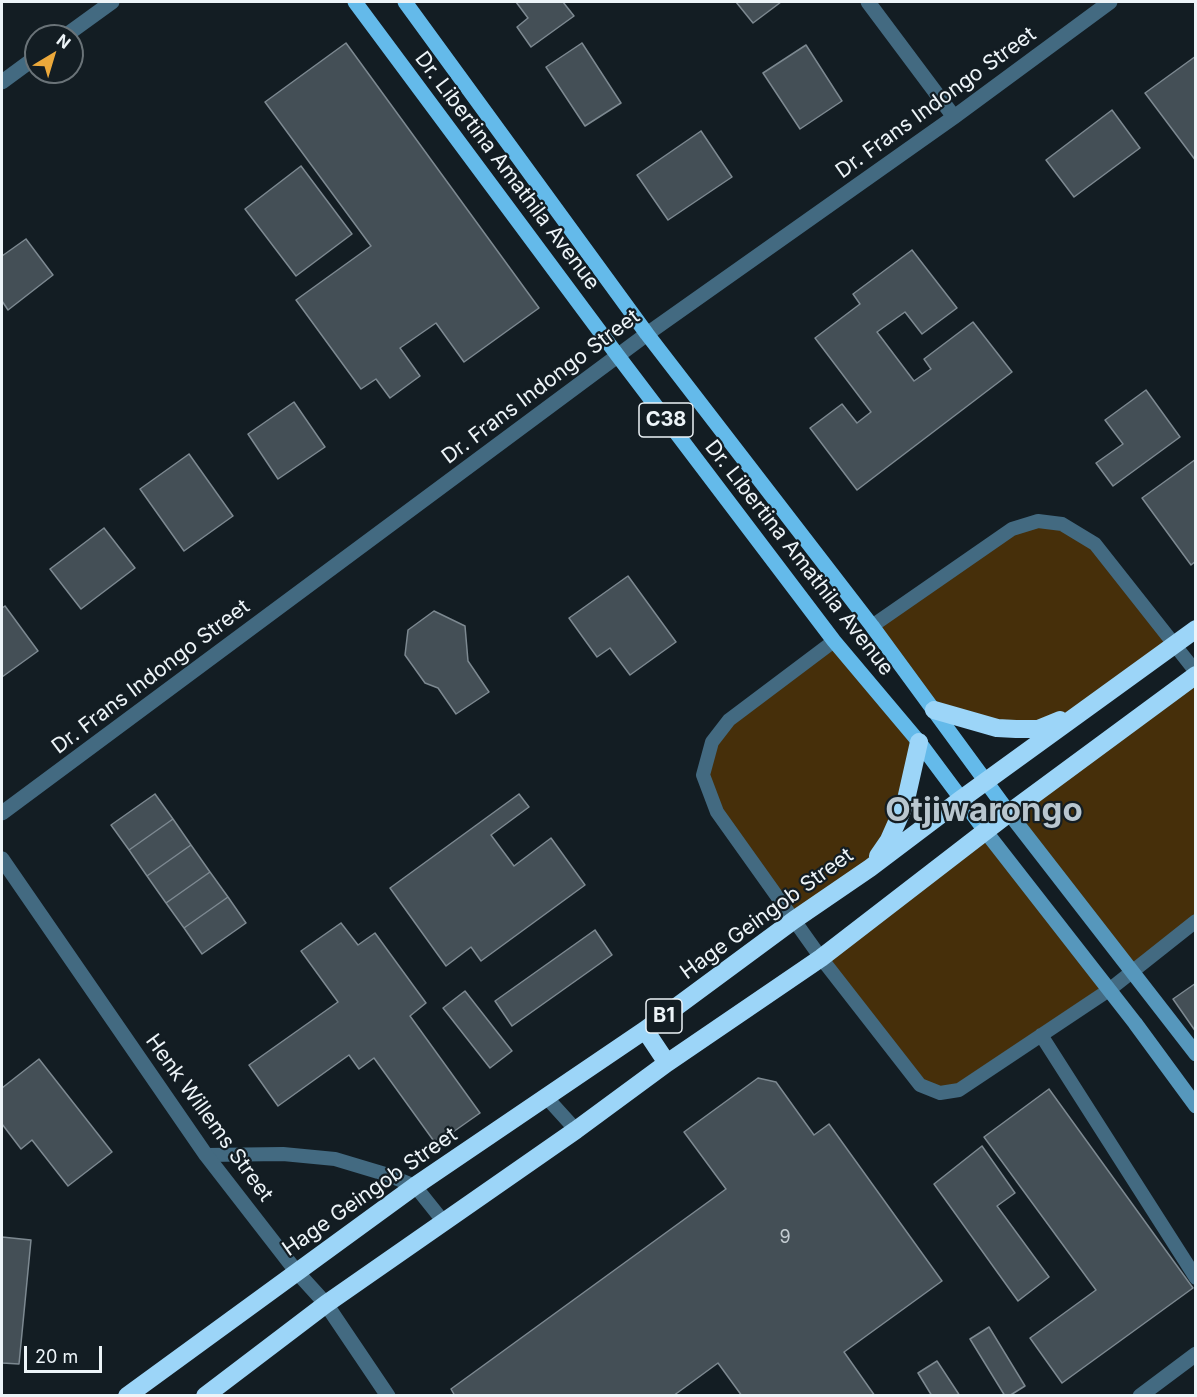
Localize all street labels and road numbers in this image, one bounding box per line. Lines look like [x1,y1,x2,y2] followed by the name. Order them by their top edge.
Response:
[831,22,1041,184] street label: Dr. Frans Indongo Street
[409,47,605,295] street label: Dr. Libertina Amathila Avenue
[437,304,645,470] street label: Dr. Frans Indongo Street
[639,403,693,437] road number: C38
[699,435,899,681] street label: Dr. Libertina Amathila Avenue
[47,594,255,760] street label: Dr. Frans Indongo Street
[676,843,858,985] street label: Hage Geingob Street
[646,999,682,1033] road number: B1
[140,1029,278,1207] street label: Henk Willems Street
[278,1122,462,1262] street label: Hage Geingob Street

